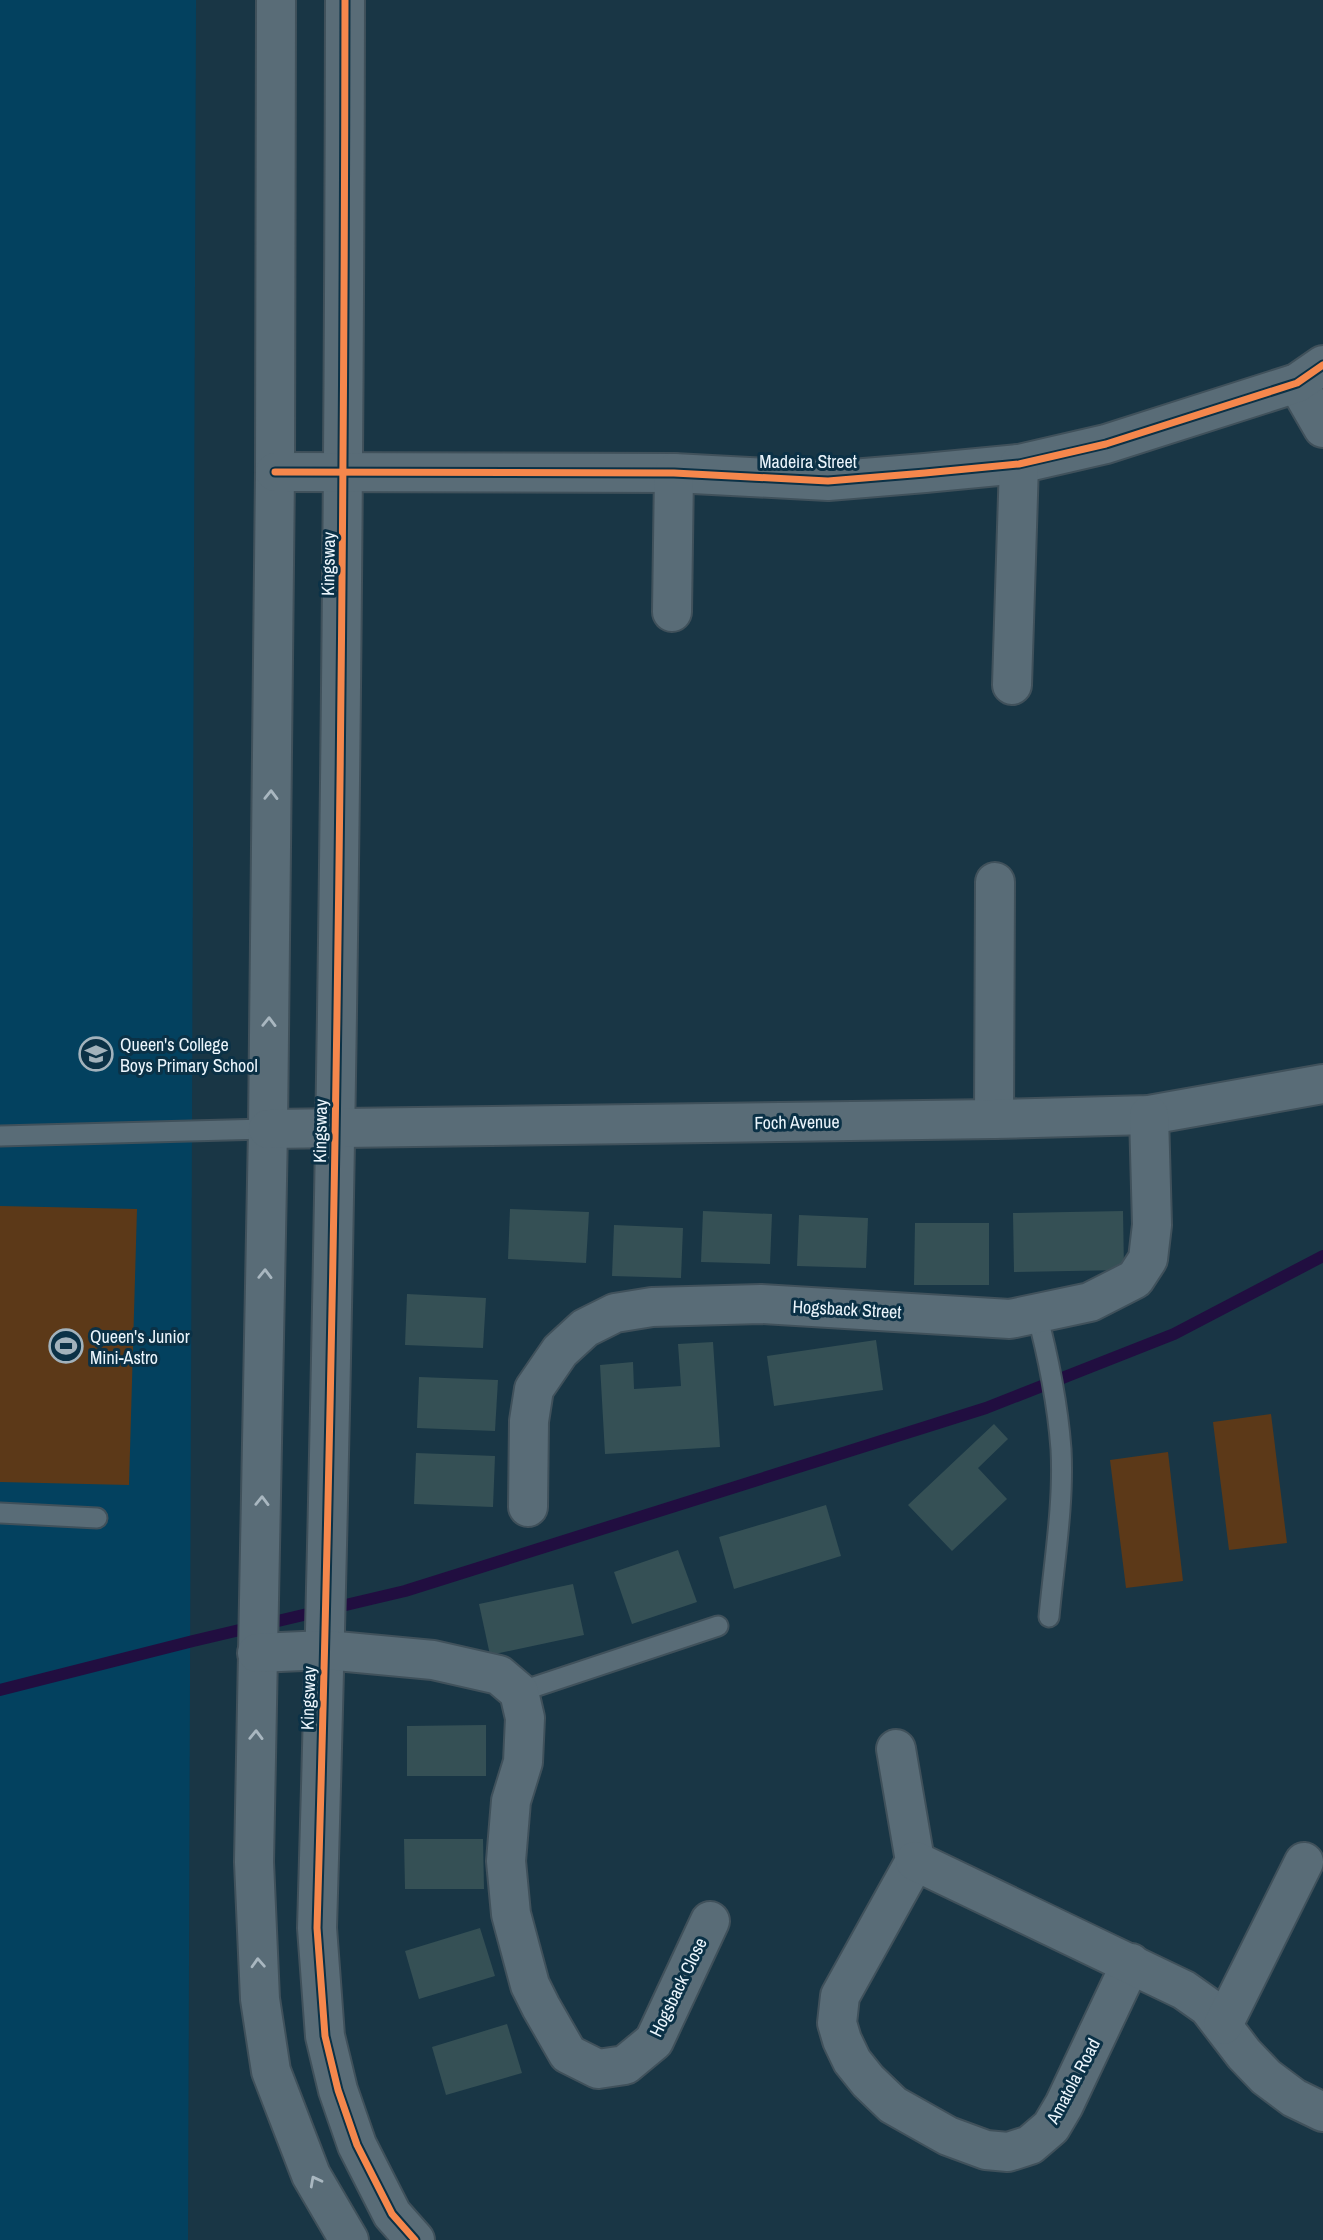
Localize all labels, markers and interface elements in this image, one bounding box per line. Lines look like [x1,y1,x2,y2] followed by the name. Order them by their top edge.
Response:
[759,449,857,474] street label: Madeira Street
[315,531,341,596] street label: Kingsway
[264,789,279,800] one-way arrow
[261,1016,277,1027] one-way arrow
[120,1032,258,1078] place label: Queen's College Boys Primary School
[77,1035,115,1073] school or university icon: Queen's College Boys Primary School
[307,1098,333,1163] street label: Kingsway
[754,1109,840,1135] street label: Foch Avenue
[258,1268,273,1279] one-way arrow
[792,1294,902,1324] street label: Hogsback Street
[90,1324,190,1370] place label: Queen's Junior Mini-Astro
[47,1327,85,1365] sports icon: Queen's Junior Mini-Astro
[254,1496,269,1507] one-way arrow
[294,1665,322,1730] street label: Kingsway
[248,1730,264,1740] one-way arrow
[643,1933,713,2041] street label: Hogsback Close
[251,1957,266,1968] one-way arrow
[1040,2034,1106,2129] street label: Amatola Road
[309,2176,323,2188] one-way arrow

